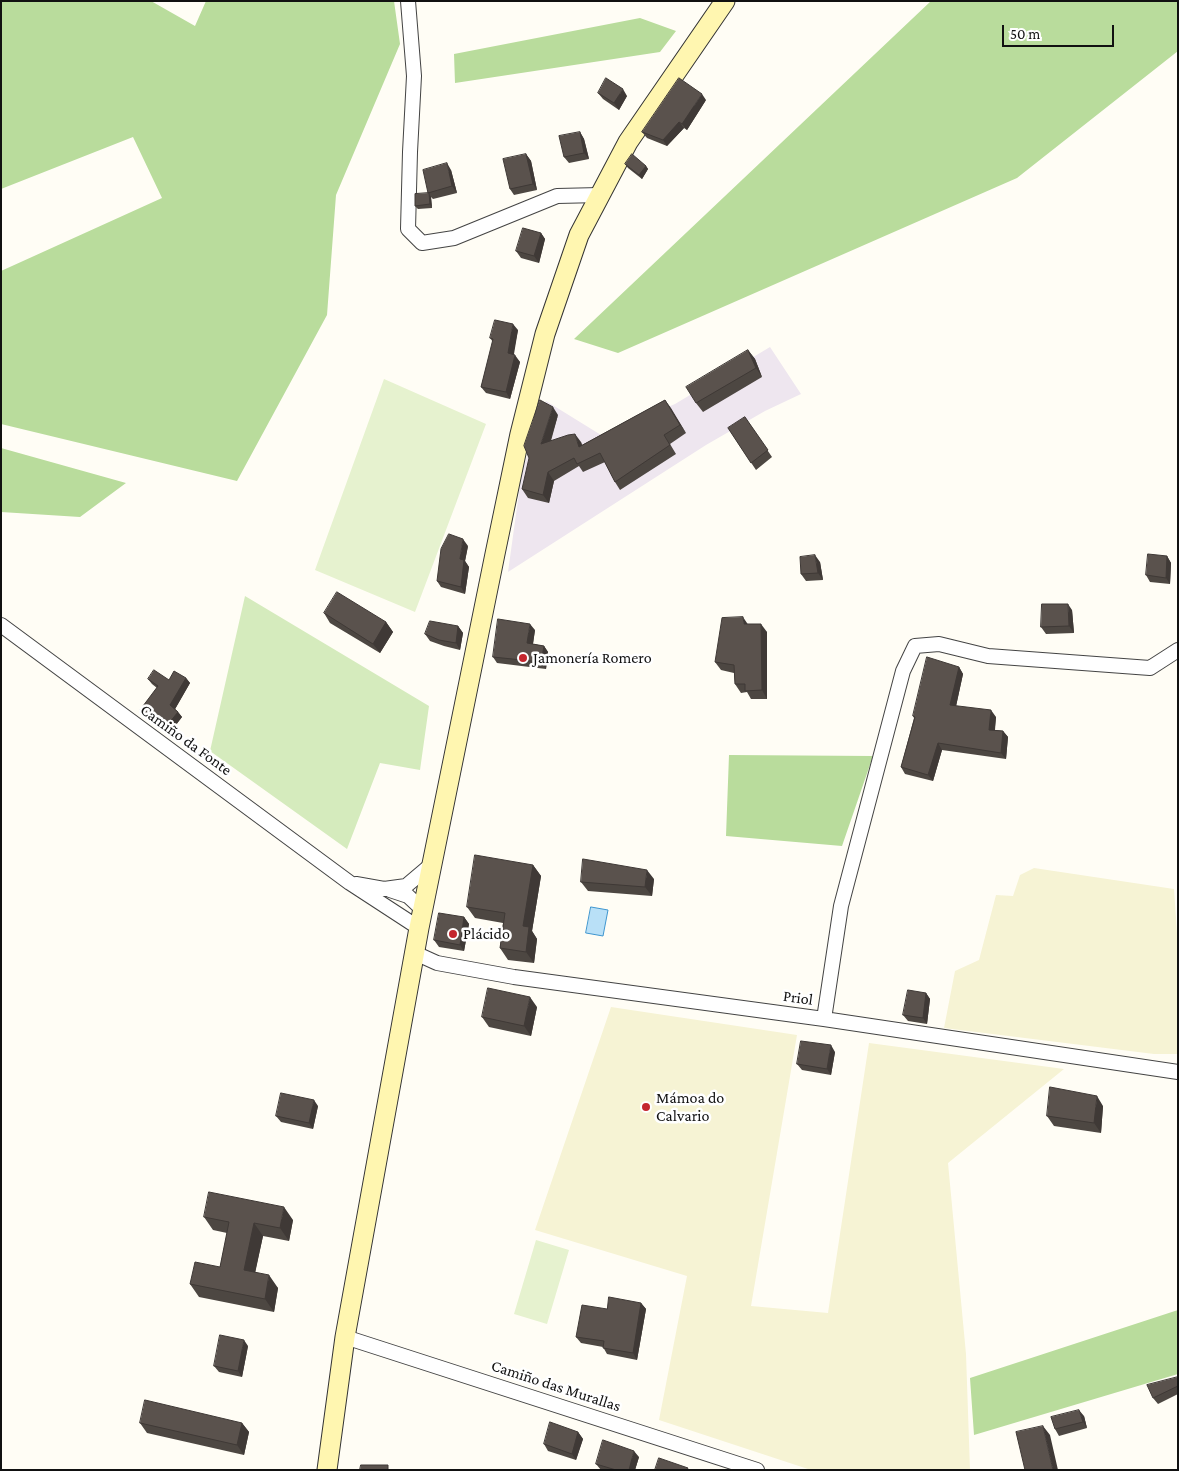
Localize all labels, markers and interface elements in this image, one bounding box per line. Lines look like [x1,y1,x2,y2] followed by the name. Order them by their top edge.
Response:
[1004,15,1116,47] scale bar
[1010,26,1040,42] text: 50 m
[533,648,652,668] place label: Jamonería Romero
[517,652,529,664] marker: Jamonería Romero
[136,700,236,780] street label: Camiño da Fonte
[463,924,510,944] place label: Plácido
[447,928,459,940] marker: Plácido
[782,986,814,1010] street label: Priol
[656,1088,724,1126] place label: Mámoa do Calvario
[640,1101,652,1113] marker: Mámoa do Calvario
[489,1356,623,1416] street label: Camiño das Murallas

